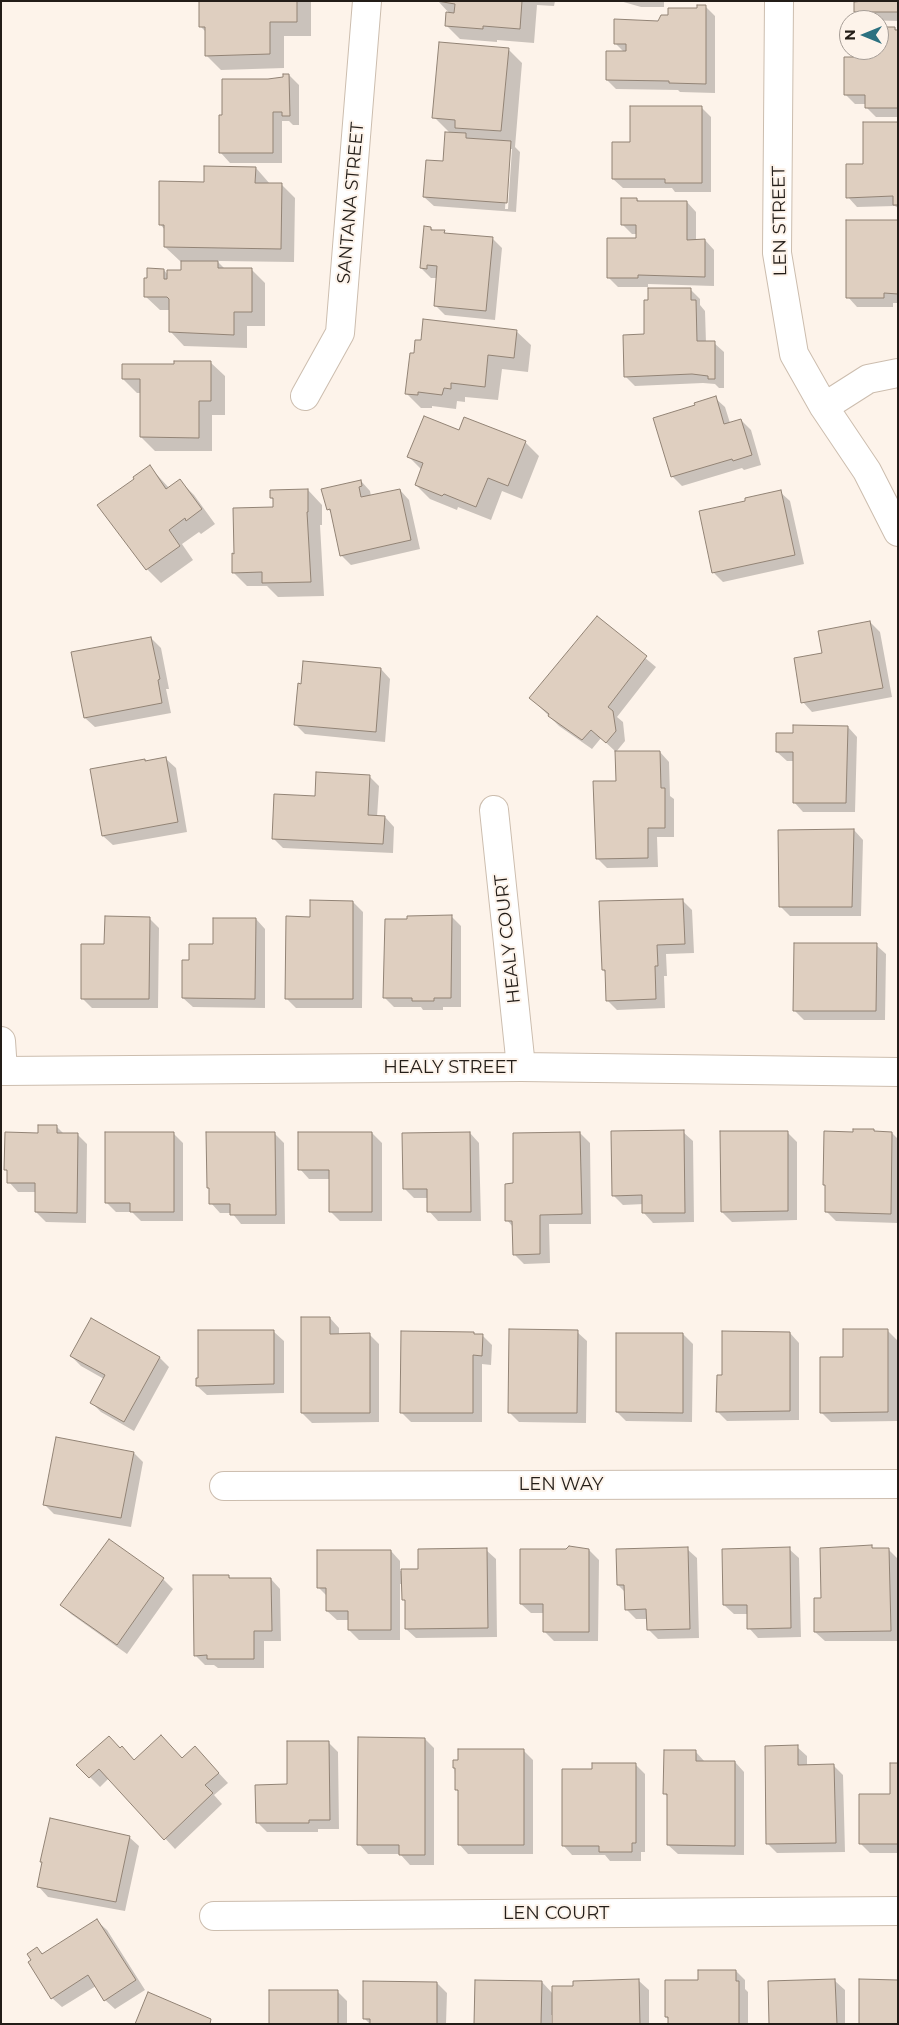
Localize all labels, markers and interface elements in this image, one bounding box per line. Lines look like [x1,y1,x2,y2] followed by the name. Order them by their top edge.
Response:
[839,10,889,60] north arrow
[841,29,859,41] text: N
[333,121,369,285] street label: SANTANA STREET
[768,165,792,277] street label: LEN STREET
[490,873,526,1005] street label: HEALY COURT
[383,1057,517,1079] street label: HEALY STREET
[519,1474,603,1496] street label: LEN WAY
[503,1903,609,1925] street label: LEN COURT

